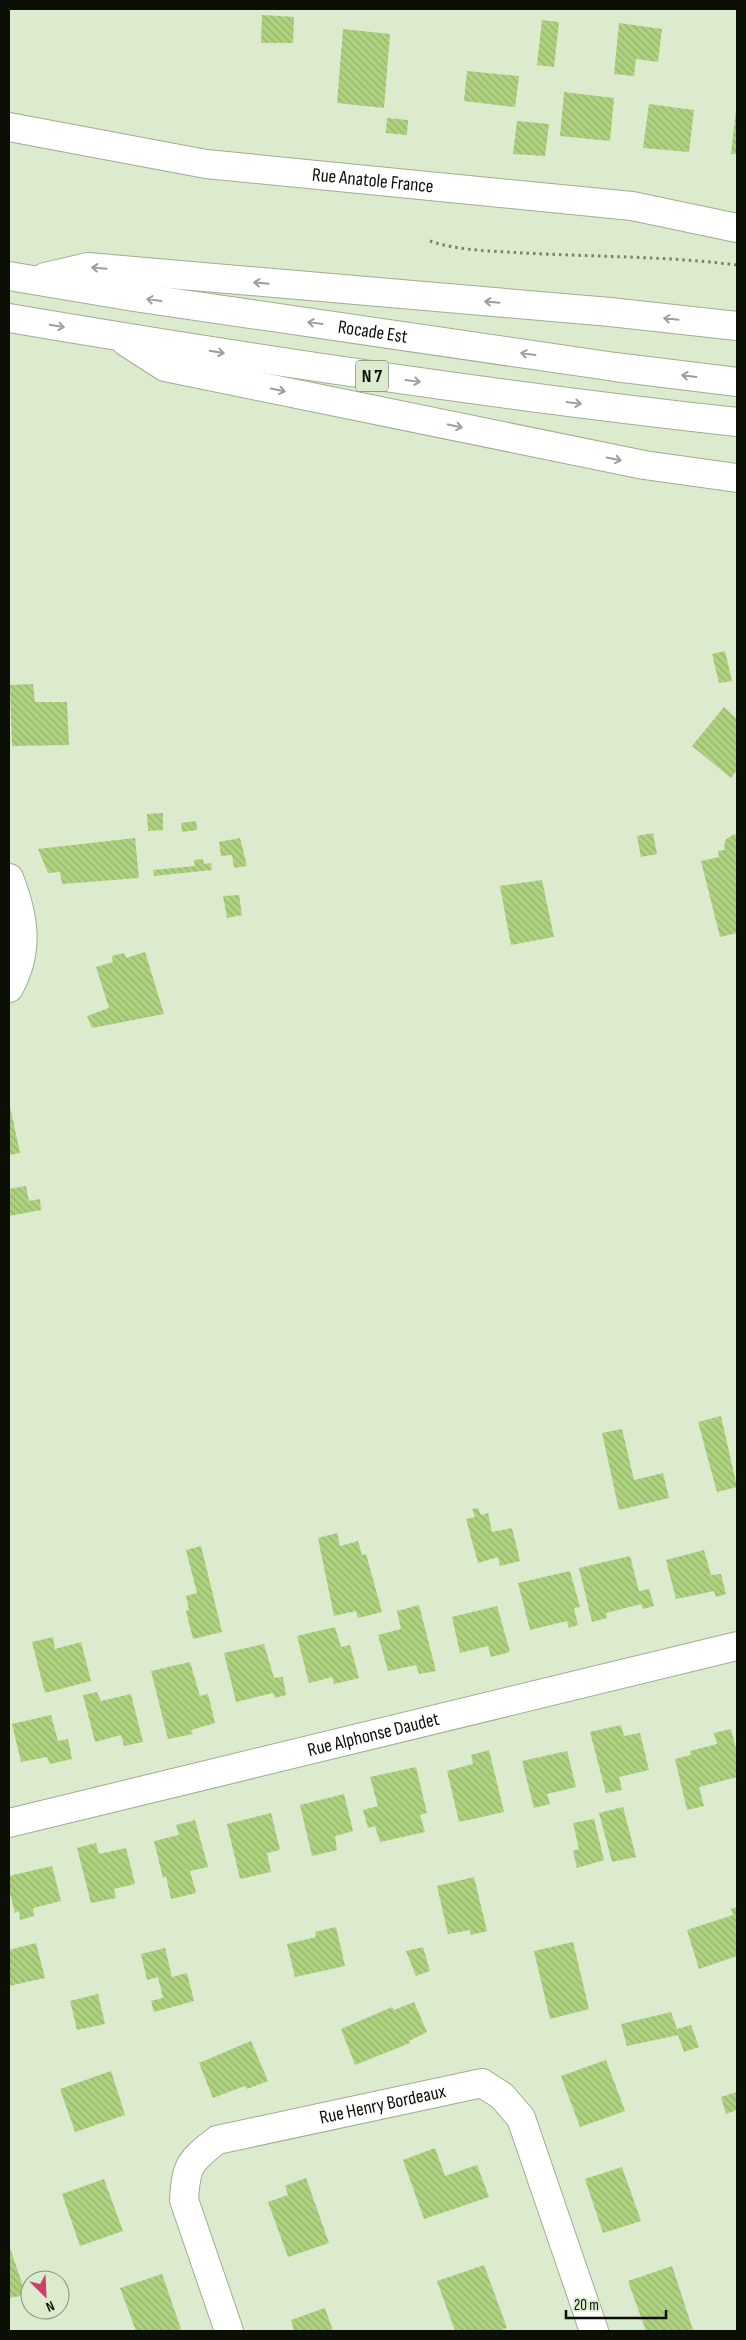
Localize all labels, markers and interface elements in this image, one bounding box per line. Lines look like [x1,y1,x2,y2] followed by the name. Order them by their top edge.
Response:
[311,163,435,198] street label: Rue Anatole France
[91,263,107,273] one-way arrow
[253,278,269,287] one-way arrow
[147,295,163,305] one-way arrow
[484,298,500,307] one-way arrow
[664,314,680,324] one-way arrow
[336,315,409,348] street label: Rocade Est
[307,318,323,328] one-way arrow
[48,322,64,332] one-way arrow
[209,347,225,357] one-way arrow
[520,349,536,359] one-way arrow
[356,361,388,392] road number: N 7
[681,371,697,381] one-way arrow
[404,377,420,387] one-way arrow
[270,386,286,395] one-way arrow
[565,398,581,408] one-way arrow
[446,422,462,431] one-way arrow
[606,455,622,464] one-way arrow
[305,1707,442,1761] street label: Rue Alphonse Daudet
[317,2080,448,2129] street label: Rue Henry Bordeaux
[20,2270,70,2320] north arrow
[566,2288,666,2320] scale bar
[574,2296,599,2315] text: 20 m
[43,2297,57,2316] text: N

